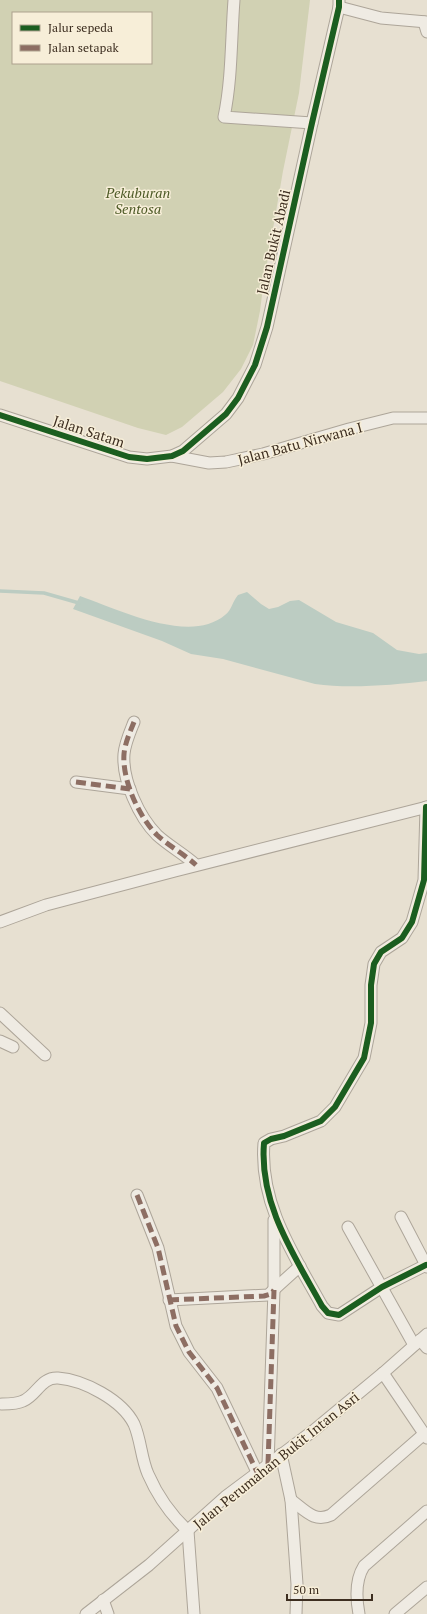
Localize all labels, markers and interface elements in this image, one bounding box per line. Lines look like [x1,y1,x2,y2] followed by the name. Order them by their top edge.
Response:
[12,12,152,64] legend
[48,20,113,35] text: Jalur sepeda
[48,40,119,55] text: Jalan setapak
[105,183,170,218] park label: Pekuburan Sentosa
[252,187,294,297] street label: Jalan Bukit Abadi
[51,411,127,451] street label: Jalan Satam
[236,417,364,469] street label: Jalan Batu Nirwana I
[189,1387,363,1533] street label: Jalan Perumahan Bukit Intan Asri
[287,1576,372,1602] scale bar
[293,1582,320,1597] text: 50 m

